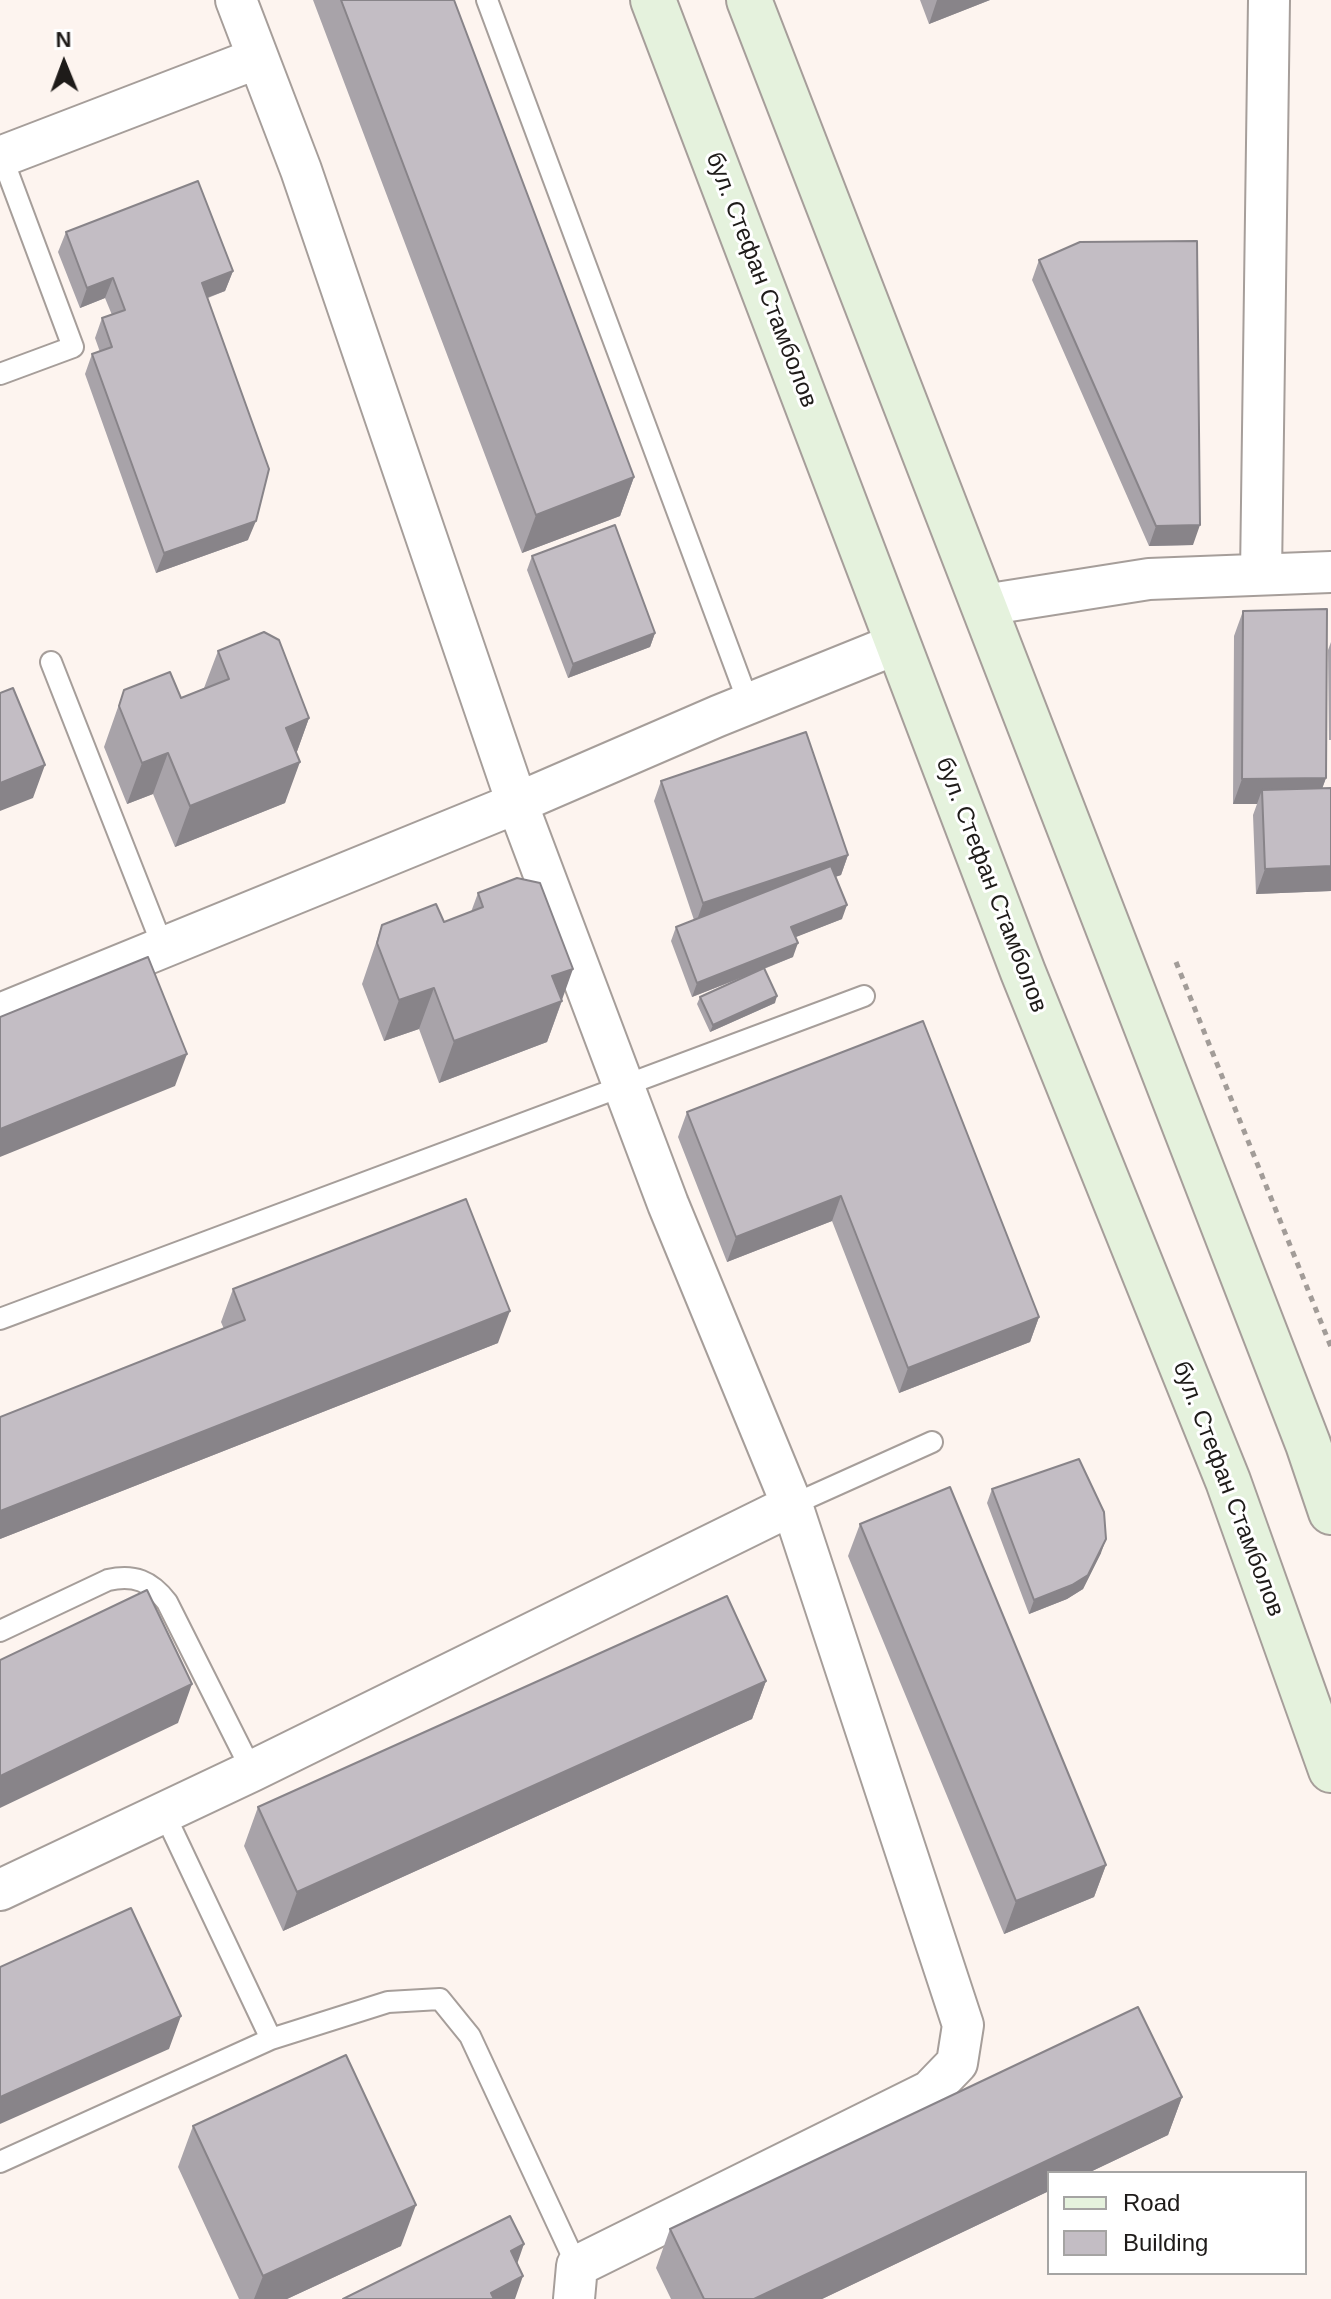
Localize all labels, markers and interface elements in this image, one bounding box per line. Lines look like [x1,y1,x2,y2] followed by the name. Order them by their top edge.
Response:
[24,24,104,104] north arrow
[55,27,72,52] text: N
[699,148,823,412] street label: бул. Стефан Стамболов
[929,753,1053,1017] street label: бул. Стефан Стамболов
[1166,1357,1290,1621] street label: бул. Стефан Стамболов
[1047,2171,1307,2275] legend
[1123,2189,1180,2216] text: Road
[1123,2229,1208,2256] text: Building

